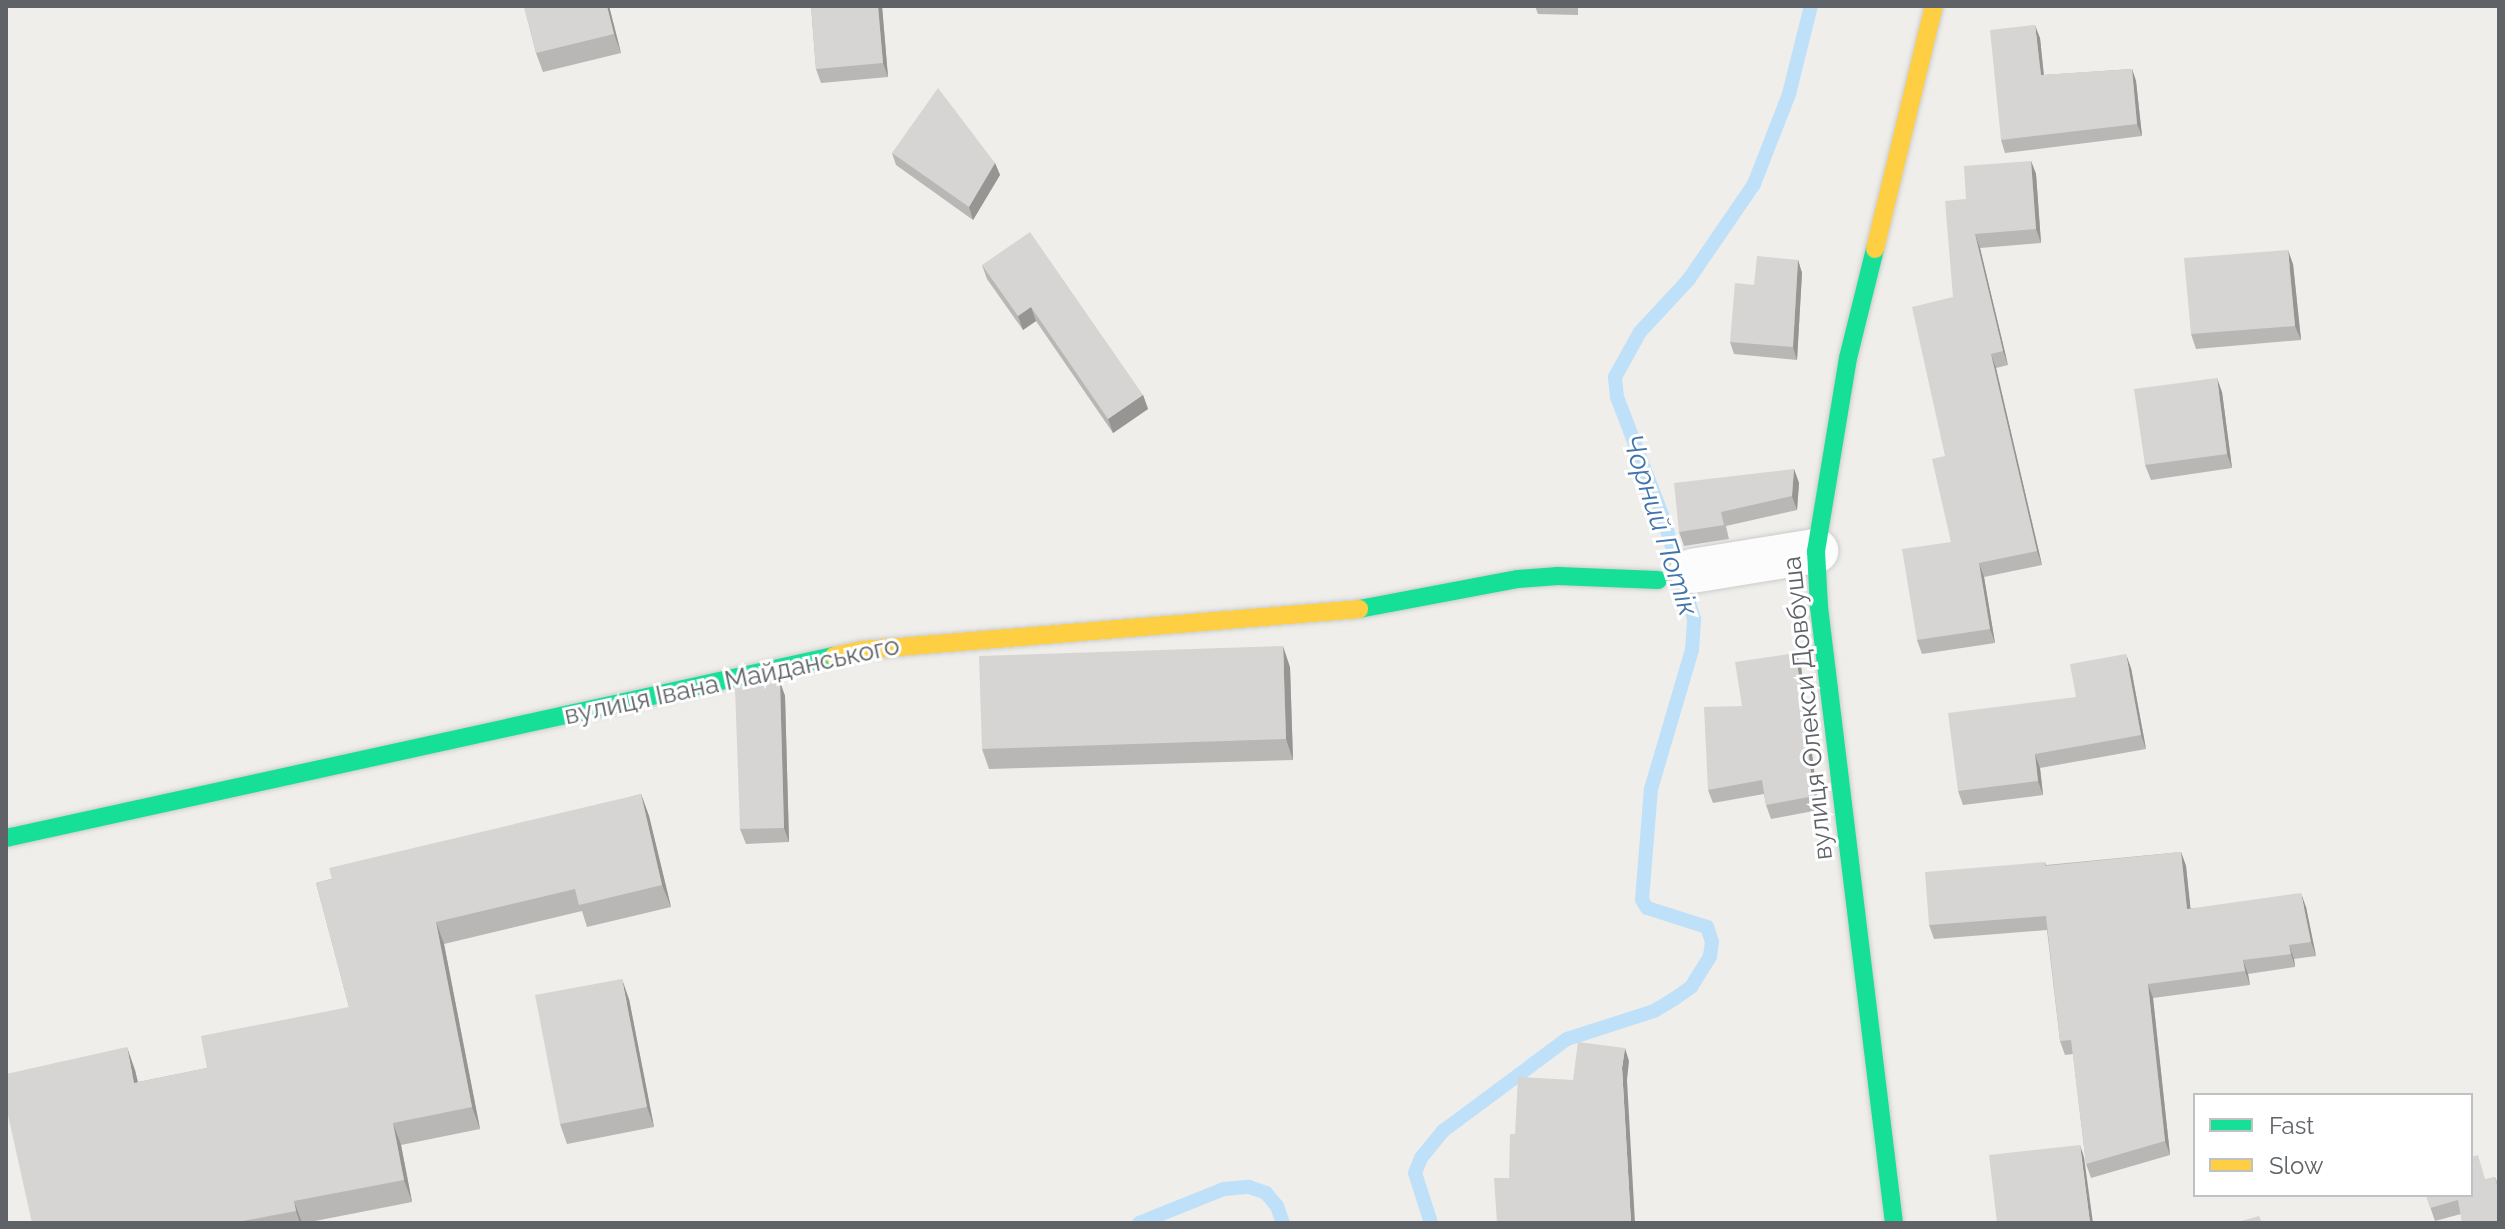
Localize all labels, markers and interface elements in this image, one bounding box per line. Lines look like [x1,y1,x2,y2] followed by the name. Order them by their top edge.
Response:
[1615,430,1705,620] water label: Чорний Потік
[1777,555,1839,861] street label: вулиця Олекси Довбуша
[562,630,902,732] street label: вулиця Івана Майданського
[2193,1093,2473,1197] legend
[2269,1111,2314,1140] text: Fast
[2269,1151,2323,1180] text: Slow

